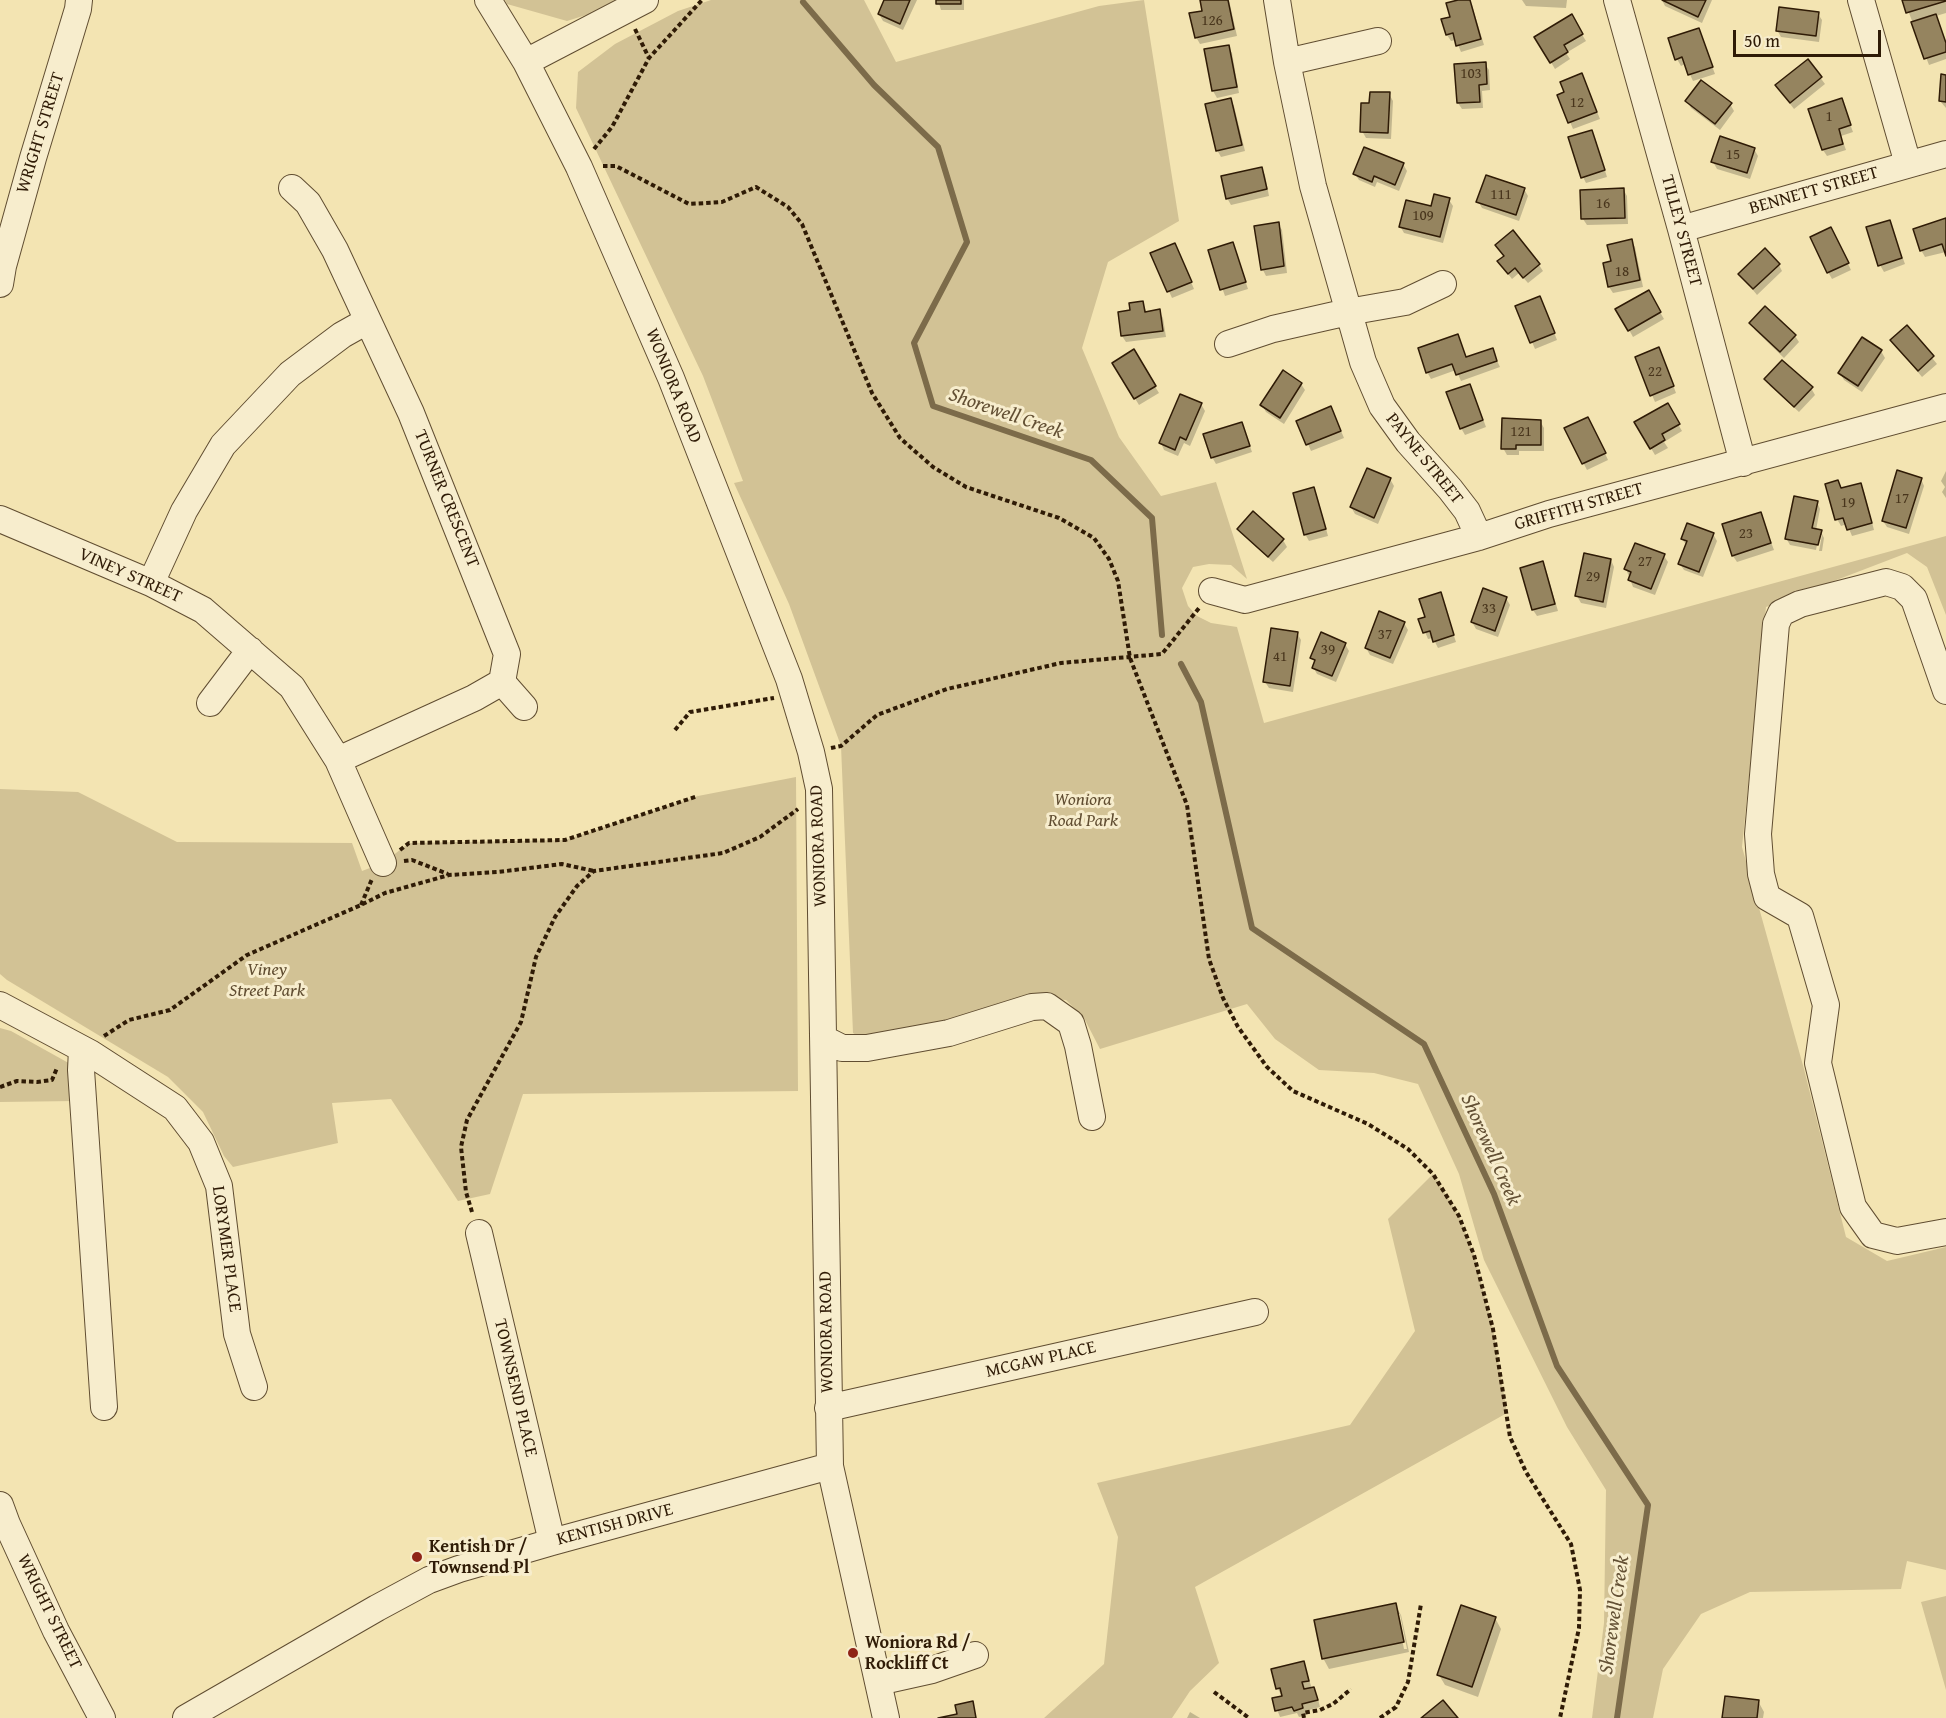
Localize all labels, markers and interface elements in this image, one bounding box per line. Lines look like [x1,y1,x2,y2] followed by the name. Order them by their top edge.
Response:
[1201,12,1223,30] house number: 126
[1736,18,1884,56] scale bar
[1744,27,1780,54] text: 50 m
[1460,65,1482,83] house number: 103
[12,70,70,196] street label: WRIGHT STREET
[1570,94,1584,112] house number: 12
[1825,108,1833,126] house number: 1
[1726,146,1740,164] house number: 15
[1747,162,1881,220] street label: BENNETT STREET
[1656,173,1706,289] street label: TILLEY STREET
[1490,186,1512,204] house number: 111
[1596,195,1610,213] house number: 16
[1412,207,1434,225] house number: 109
[1615,263,1629,281] house number: 18
[640,325,706,447] street label: WONIORA ROAD
[1648,363,1662,381] house number: 22
[946,383,1066,445] water label: Shorewell Creek
[1381,409,1467,509] street label: PAYNE STREET
[1510,423,1532,441] house number: 121
[409,427,483,571] street label: TURNER CRESCENT
[1512,478,1646,536] street label: GRIFFITH STREET
[1895,490,1909,508] house number: 17
[1841,494,1855,512] house number: 19
[1739,525,1753,543] house number: 23
[75,544,185,608] street label: VINEY STREET
[1638,553,1652,571] house number: 27
[1586,568,1600,586] house number: 29
[1482,600,1496,618] house number: 33
[1378,626,1392,644] house number: 37
[1321,641,1335,659] house number: 39
[1273,648,1287,666] house number: 41
[806,785,832,907] street label: WONIORA ROAD
[1048,789,1118,832] park label: Woniora Road Park
[229,959,305,1002] park label: Viney Street Park
[1455,1090,1525,1210] water label: Shorewell Creek
[206,1185,246,1313] street label: LORYMER PLACE
[815,1271,839,1393] street label: WONIORA ROAD
[489,1317,541,1459] street label: TOWNSEND PLACE
[984,1337,1098,1383] street label: MCGAW PLACE
[554,1499,676,1551] street label: KENTISH DRIVE
[429,1536,529,1578] place label: Kentish Dr / Townsend Pl
[410,1550,424,1564] marker: Kentish Dr / Townsend Pl
[12,1551,86,1673] street label: WRIGHT STREET
[1595,1554,1635,1676] water label: Shorewell Creek
[865,1632,970,1674] place label: Woniora Rd / Rockliff Ct
[846,1646,860,1660] marker: Woniora Rd / Rockliff Ct

